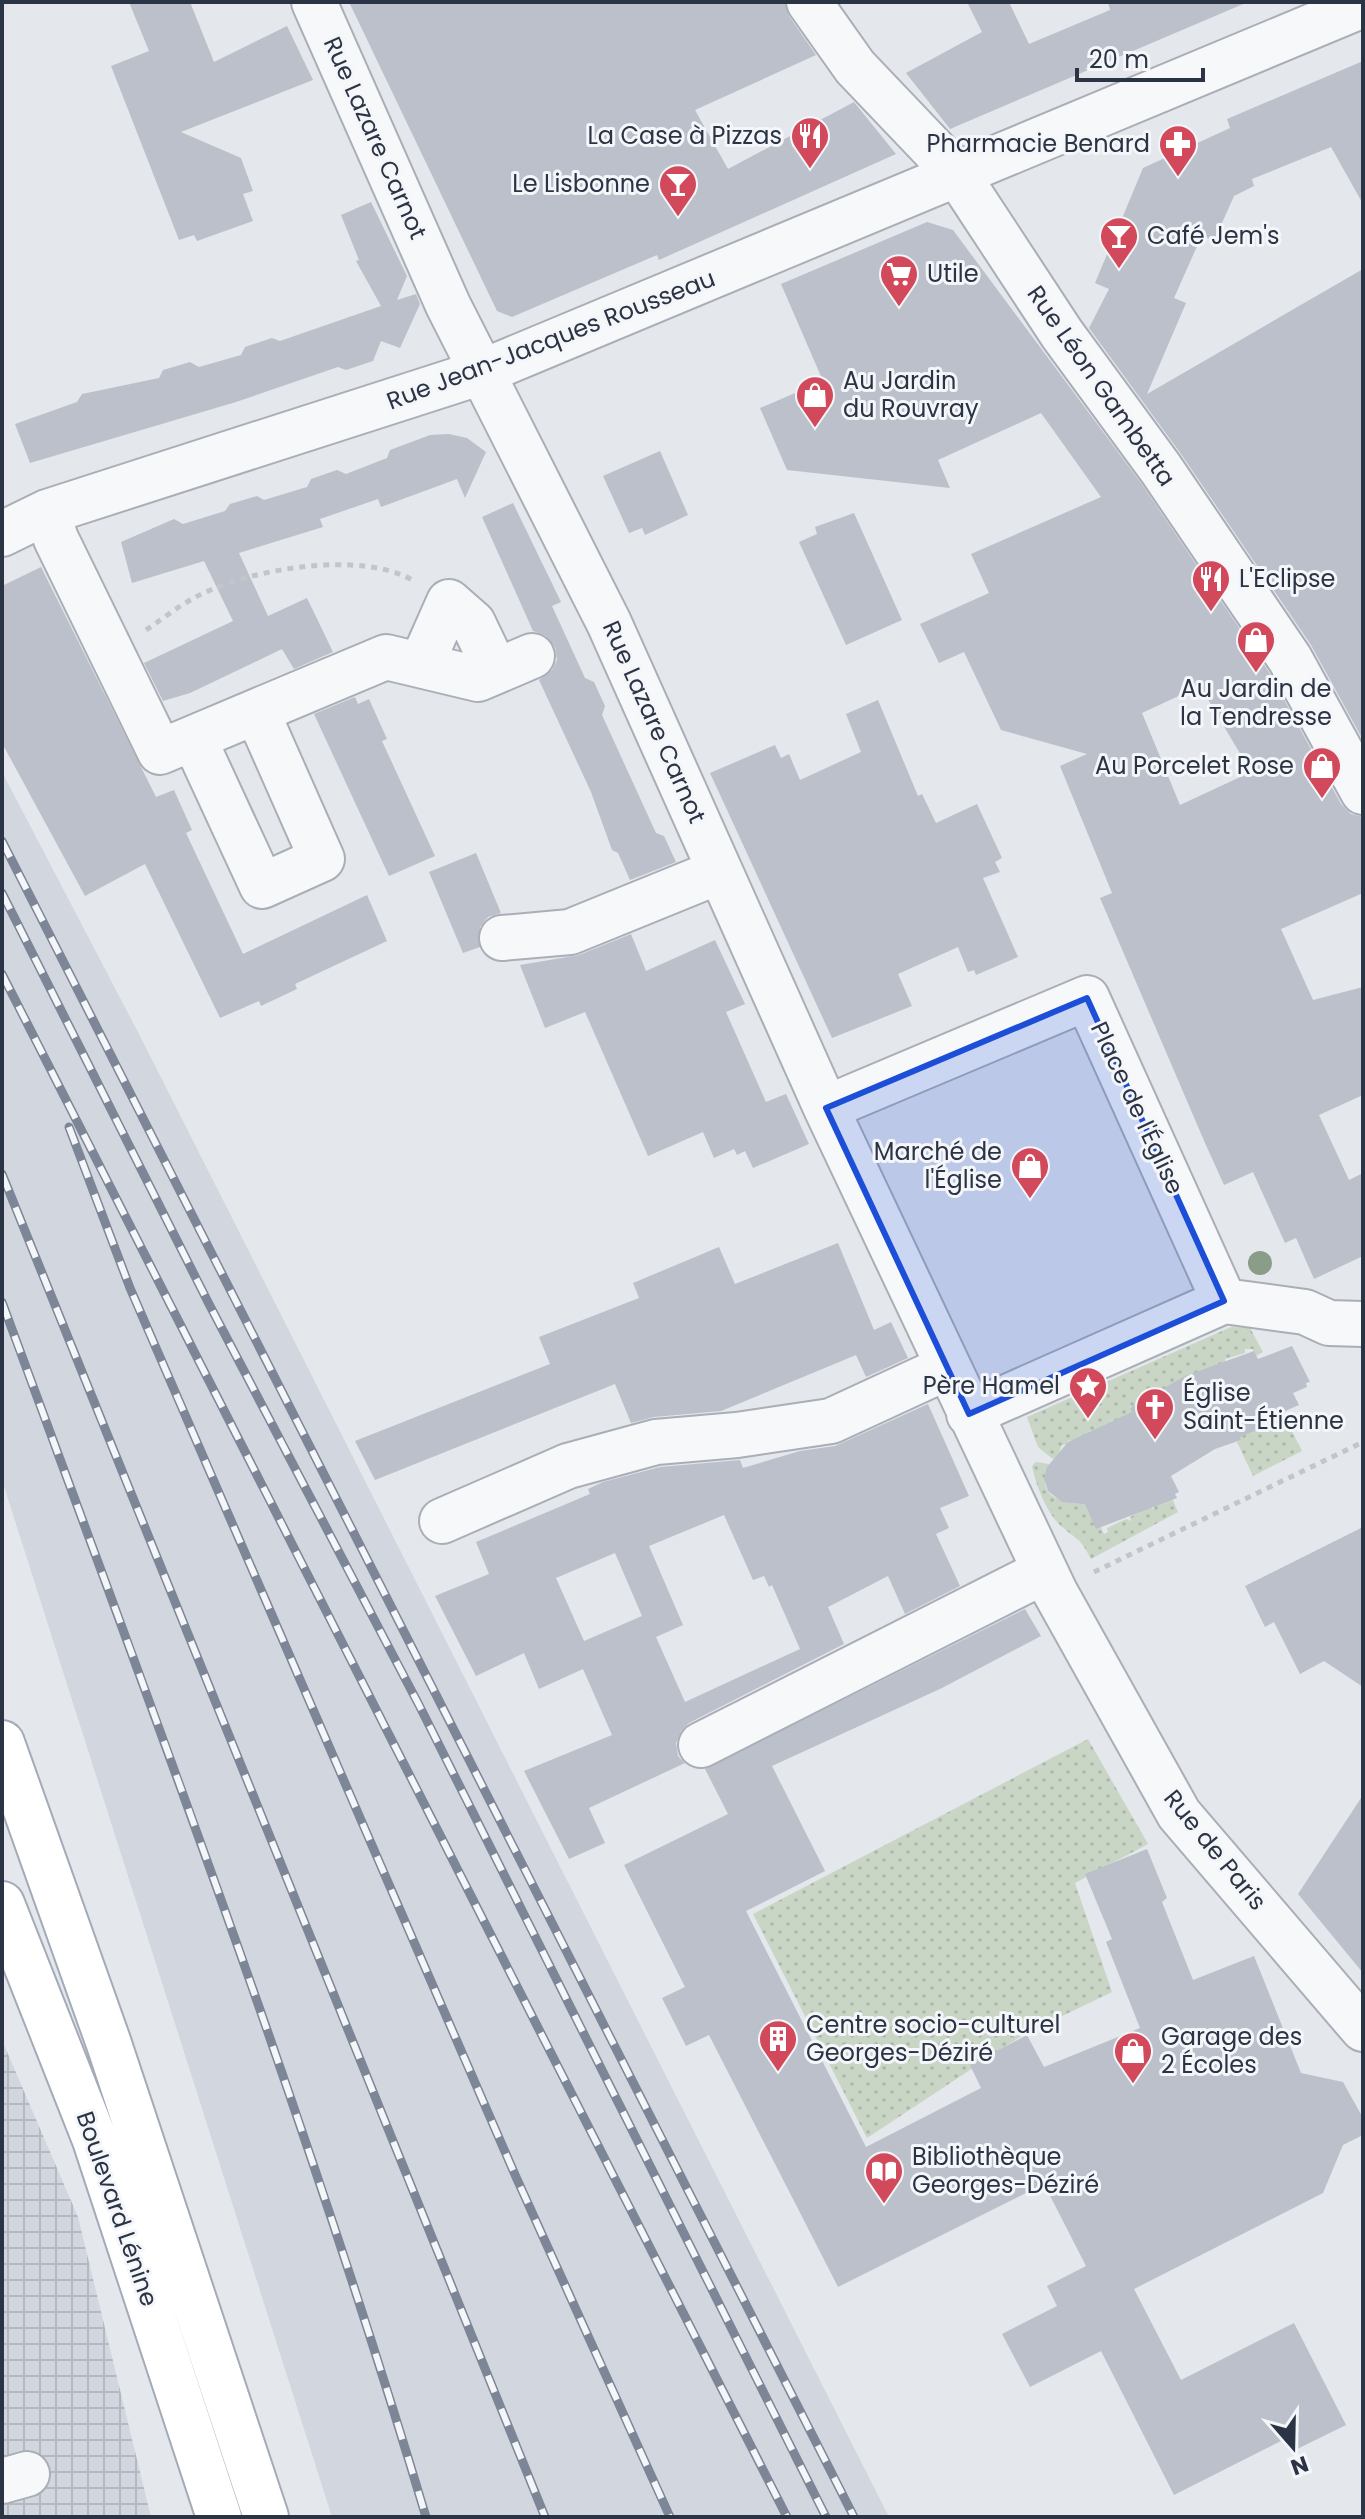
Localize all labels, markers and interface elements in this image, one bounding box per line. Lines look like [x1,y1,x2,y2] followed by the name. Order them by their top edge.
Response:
[316,31,435,244] street label: Rue Lazare Carnot
[1077,32,1203,82] scale bar
[1089,43,1149,76] text: 20 m
[789,115,831,170] restaurant icon: La Case à Pizzas
[587,119,782,152] place label: La Case à Pizzas
[1157,123,1199,178] pharmacy icon: Pharmacie Benard
[927,127,1150,160] place label: Pharmacie Benard
[657,163,699,218] bar icon: Le Lisbonne
[512,167,650,200] place label: Le Lisbonne
[1098,215,1140,270] bar icon: Café Jem's
[1147,219,1280,252] place label: Café Jem's
[878,253,920,308] supermarket icon: Utile
[927,257,979,290] place label: Utile
[382,262,720,418] street label: Rue Jean-Jacques Rousseau
[1020,279,1183,493] street label: Rue Léon Gambetta
[843,364,979,425] place label: Au Jardin du Rouvray
[794,374,836,429] shop icon: Au Jardin du Rouvray
[1190,558,1232,613] restaurant icon: L'Eclipse
[1239,562,1336,595] place label: L'Eclipse
[595,615,714,828] street label: Rue Lazare Carnot
[1235,619,1277,674] shop icon: Au Jardin de la Tendresse
[1180,672,1332,733] place label: Au Jardin de la Tendresse
[1301,745,1343,800] shop icon: Au Porcelet Rose
[1095,749,1294,782] place label: Au Porcelet Rose
[1083,1016,1192,1199] street label: Place de l'Église
[874,1135,1002,1196] place label: Marché de l'Église
[1009,1145,1051,1200] shop icon: Marché de l'Église
[1067,1365,1109,1420] place icon: Père Hamel
[923,1369,1060,1402] place label: Père Hamel
[1183,1376,1344,1437] place label: Église Saint-Étienne
[1134,1386,1176,1441] church icon: Église Saint-Étienne
[1157,1782,1274,1917] street label: Rue de Paris
[806,2008,1060,2069] place label: Centre socio-culturel Georges-Déziré
[757,2018,799,2073] building icon: Centre socio-culturel Georges-Déziré
[1161,2020,1302,2081] place label: Garage des 2 Écoles
[1112,2030,1154,2085] shop icon: Garage des 2 Écoles
[69,2107,166,2311] street label: Boulevard Lénine
[912,2140,1099,2201] place label: Bibliothèque Georges-Déziré
[863,2150,905,2205] library icon: Bibliothèque Georges-Déziré
[1253,2407,1333,2487] north arrow
[1287,2448,1313,2483] text: N

